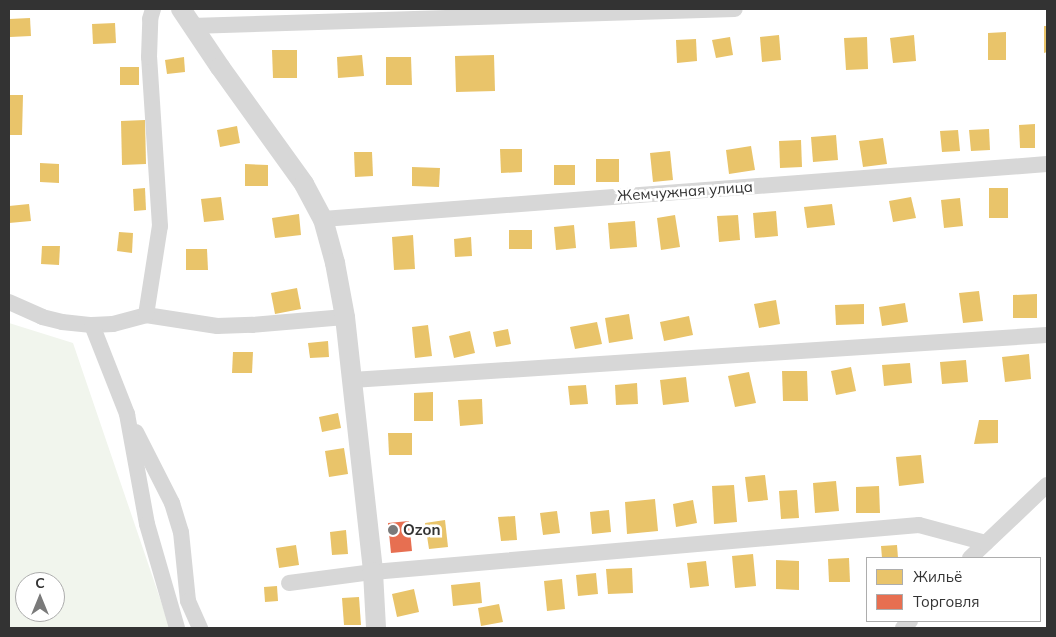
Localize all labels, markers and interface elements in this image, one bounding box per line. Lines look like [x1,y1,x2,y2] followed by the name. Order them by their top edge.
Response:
[617,177,753,205] street label: Жемчужная улица
[403,521,440,539] place label: Ozon
[387,524,399,536] marker: Ozon
[866,557,1041,622] legend
[913,567,962,586] text: Жильё
[15,572,65,622] north arrow
[35,574,45,592] text: С
[913,592,980,611] text: Торговля

